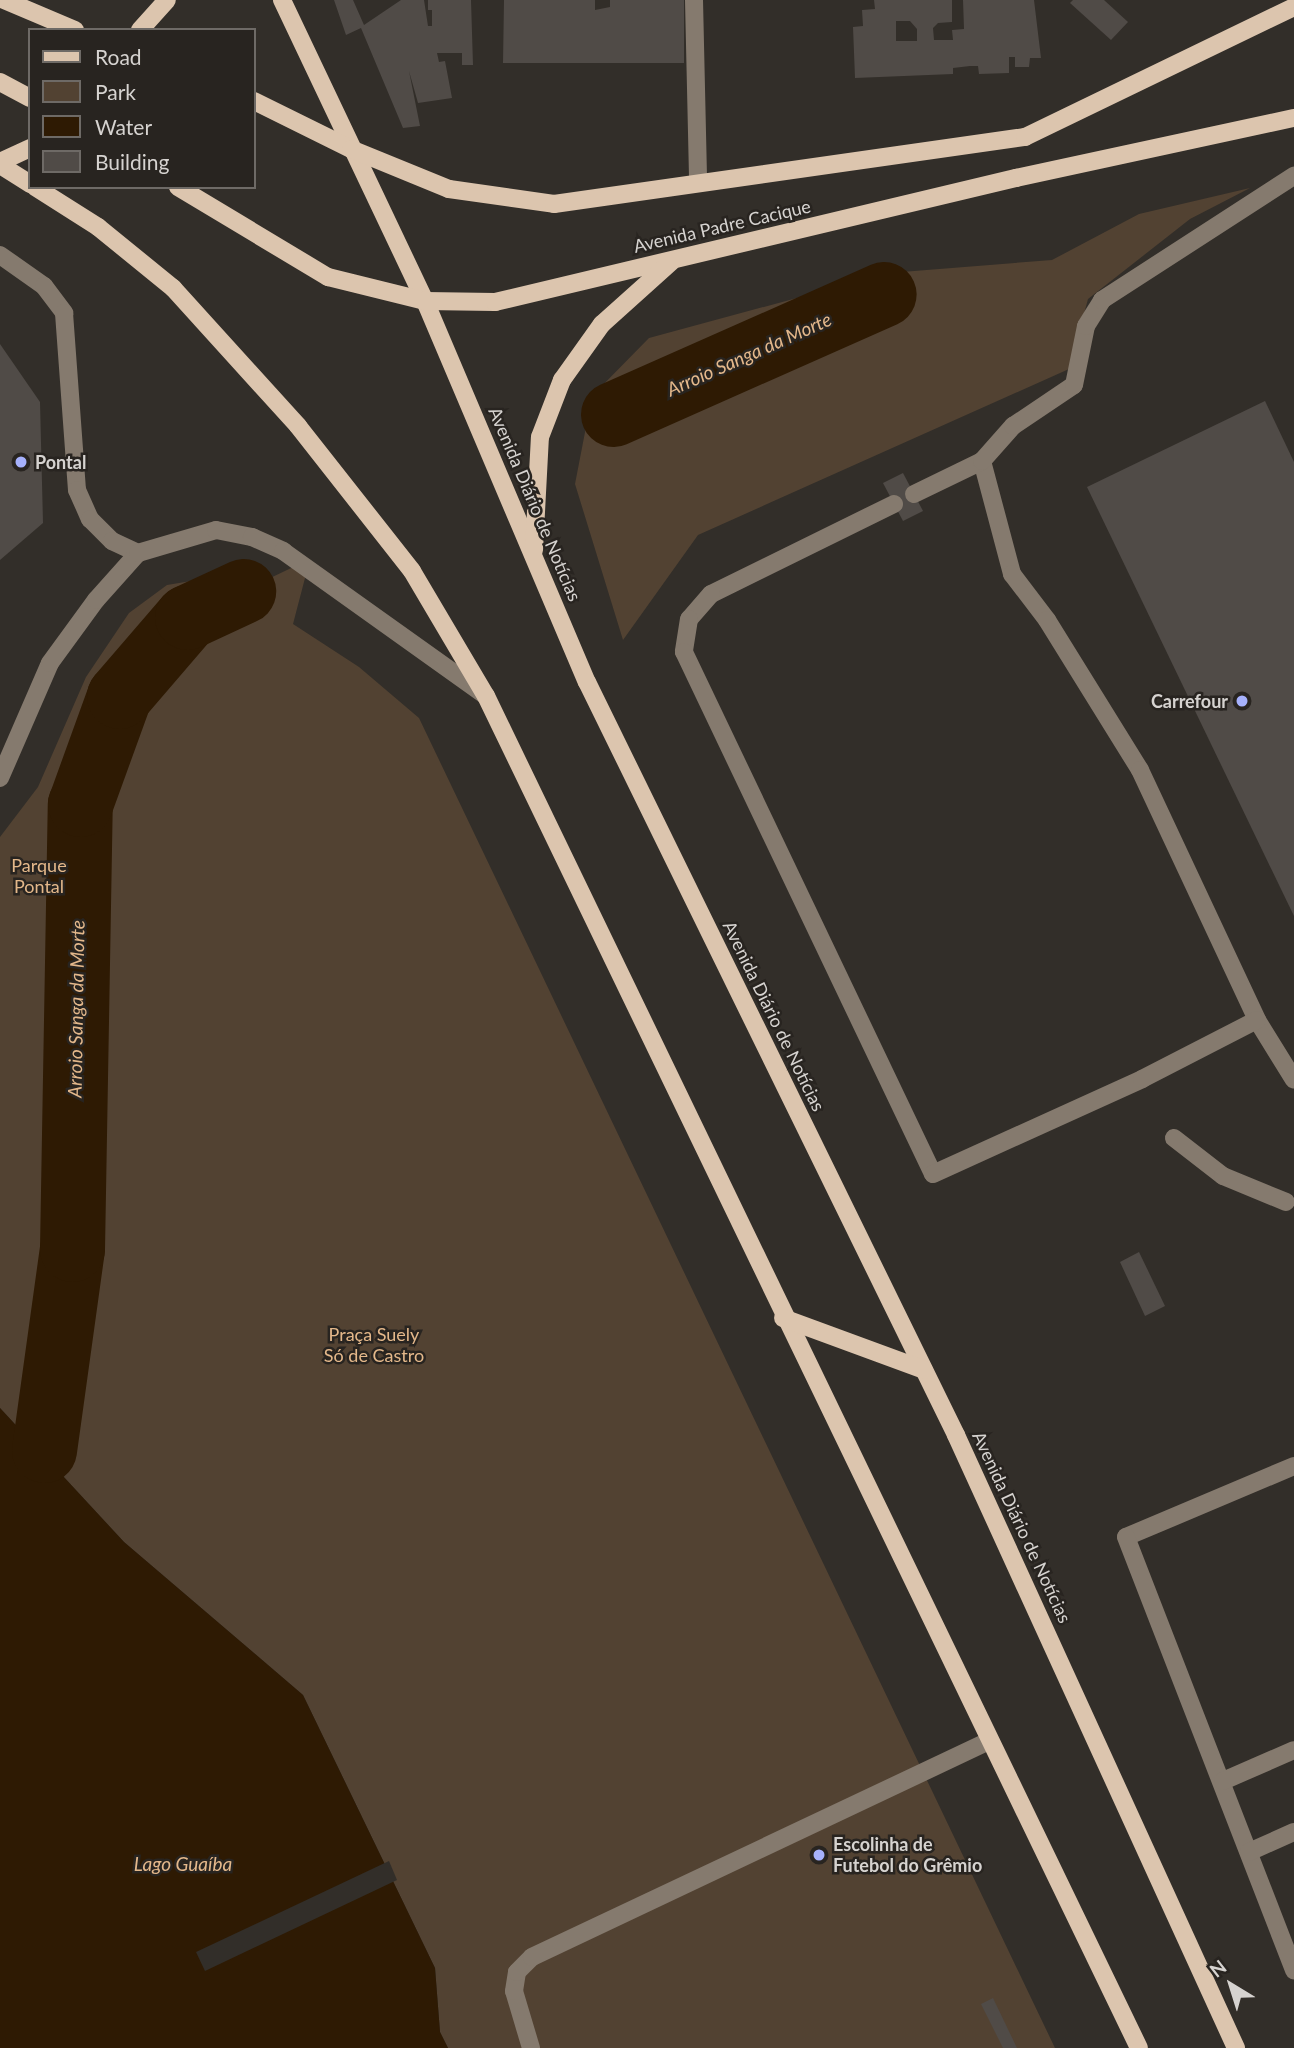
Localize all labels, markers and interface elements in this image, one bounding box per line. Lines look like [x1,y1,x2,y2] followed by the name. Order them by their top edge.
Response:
[28,28,256,189] legend
[95,44,142,69] text: Road
[95,79,136,104] text: Park
[95,114,152,139] text: Water
[95,149,170,174] text: Building
[631,195,813,257] street label: Avenida Padre Cacique
[663,307,835,401] water label: Arroio Sanga da Morte
[484,404,586,604] street label: Avenida Diário de Notícias
[35,451,86,473] place label: Pontal
[13,454,29,470] marker: Pontal
[1151,690,1228,712] place label: Carrefour
[1234,693,1250,709] marker: Carrefour
[11,855,67,898] park label: Parque Pontal
[719,917,829,1115] street label: Avenida Diário de Notícias
[63,920,89,1098] water label: Arroio Sanga da Morte
[324,1324,424,1366] park label: Praça Suely Só de Castro
[968,1428,1076,1626] street label: Avenida Diário de Notícias
[833,1834,982,1876] place label: Escolinha de Futebol do Grêmio
[811,1847,827,1863] marker: Escolinha de Futebol do Grêmio
[134,1853,232,1875] water label: Lago Guaíba
[1196,1950,1266,2020] north arrow
[1205,1954,1231,1982] text: N

